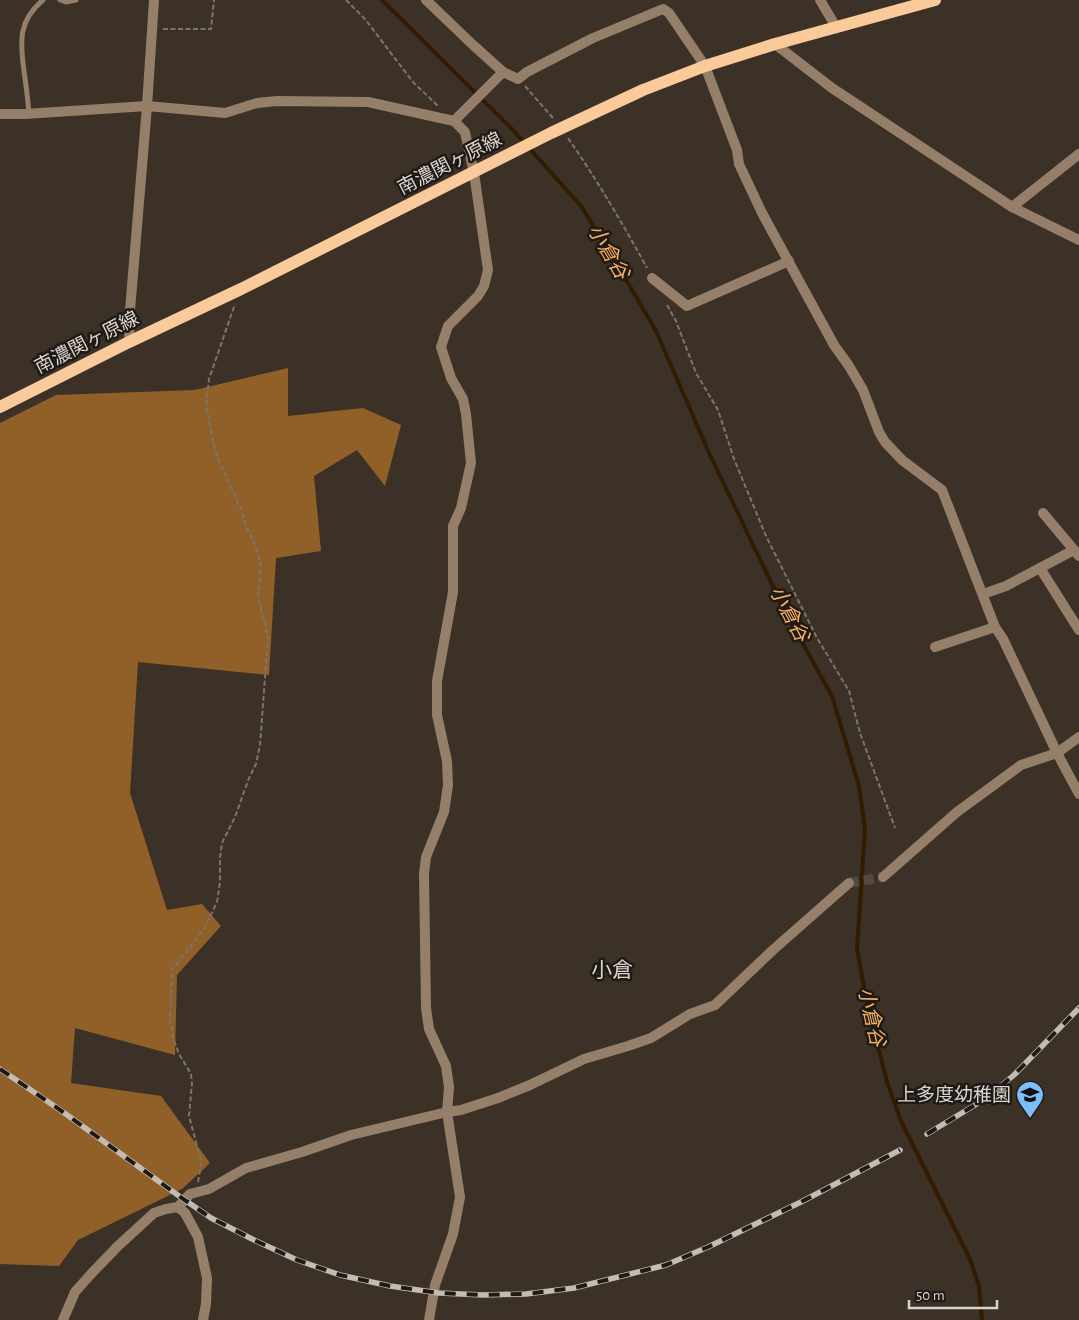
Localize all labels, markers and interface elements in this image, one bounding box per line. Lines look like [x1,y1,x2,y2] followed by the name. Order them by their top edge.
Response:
[394,128,505,198] street label: 南濃関ヶ原線
[584,221,634,285] water label: 小倉谷
[31,307,142,377] street label: 南濃関ヶ原線
[766,582,814,647] water label: 小倉谷
[591,959,633,981] district label: 小倉
[855,985,889,1050] water label: 小倉谷
[1015,1080,1045,1119] school or university icon: 上多度幼稚園
[897,1085,1011,1105] place label: 上多度幼稚園
[909,1278,996,1310] scale bar
[916,1288,945,1303] text: 50 m

